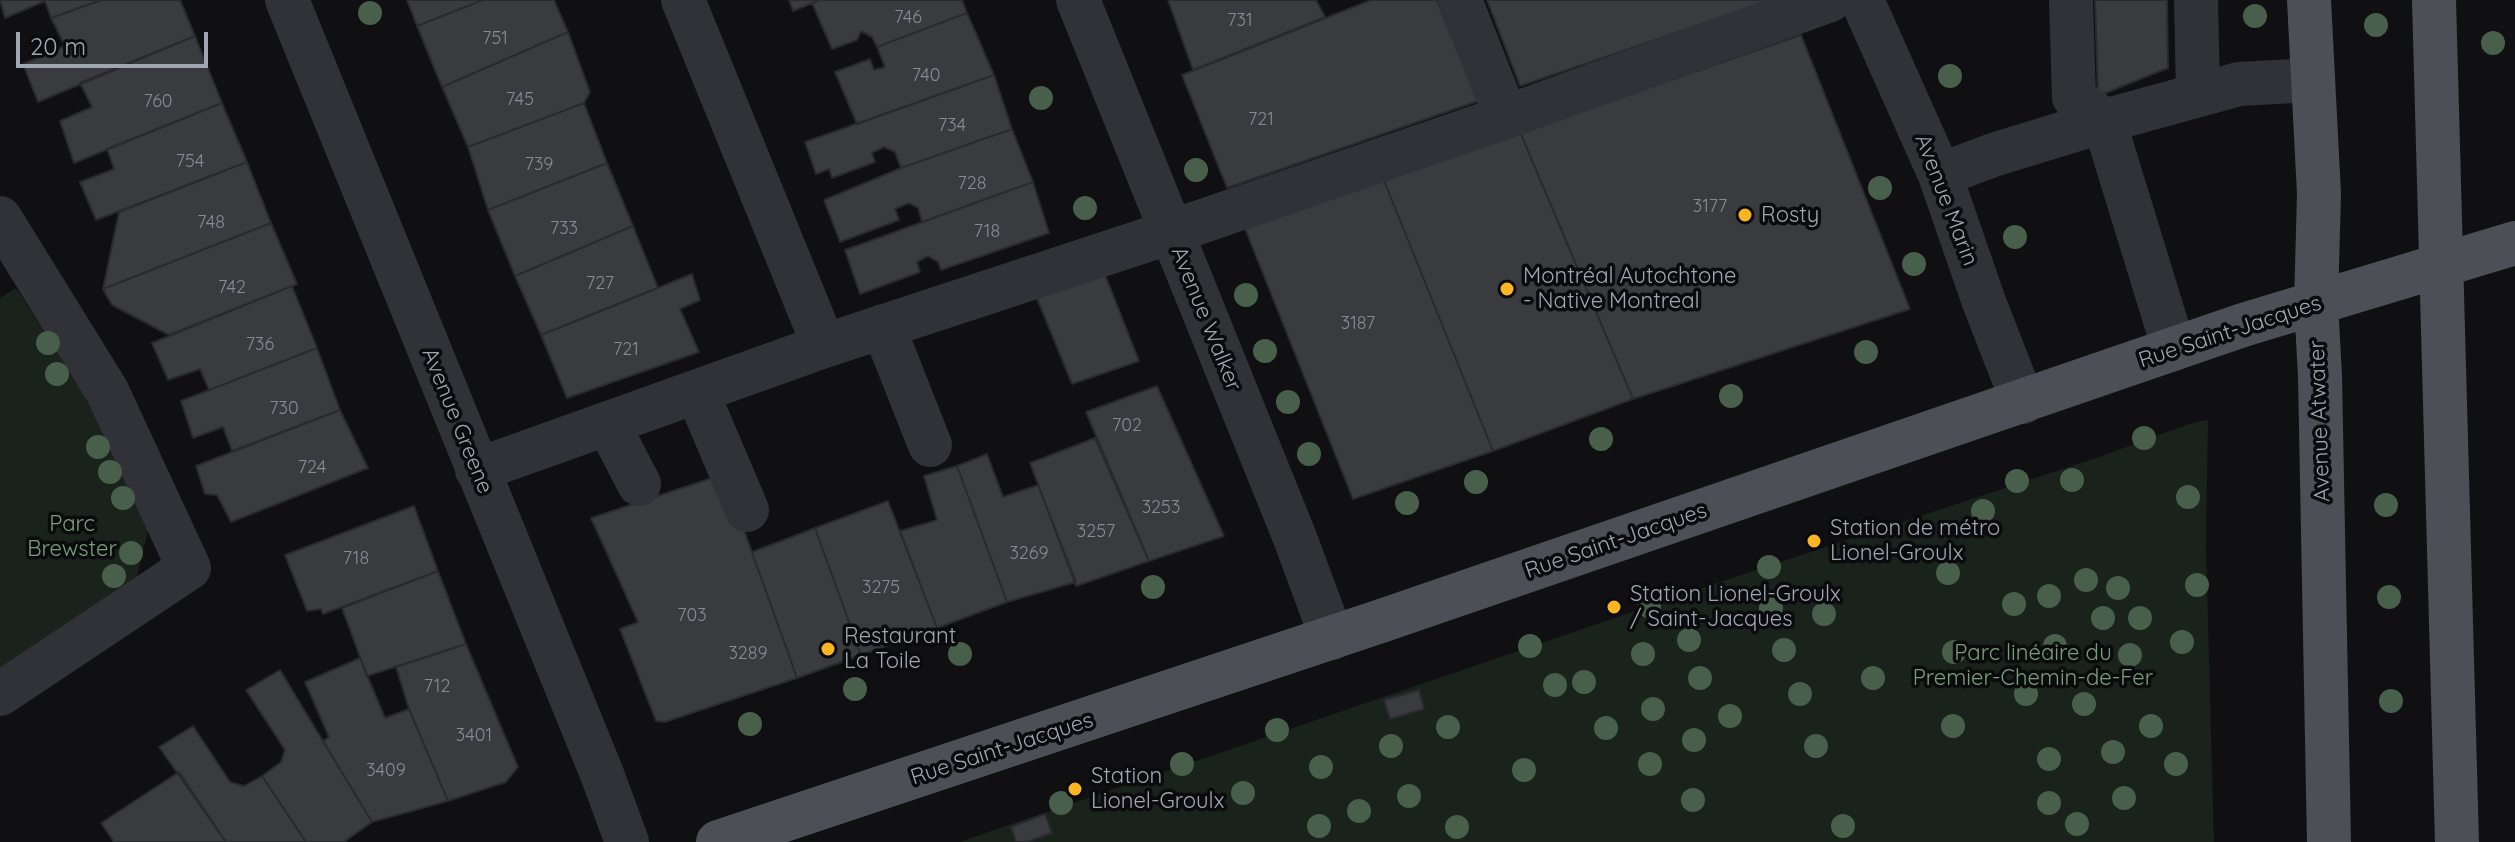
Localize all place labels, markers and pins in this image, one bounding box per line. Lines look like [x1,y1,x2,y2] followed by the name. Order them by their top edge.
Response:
[1761,202,1819,228] place label: Rosty
[1736,206,1754,224] marker: Rosty
[1523,263,1736,314] place label: Montréal Autochtone - Native Montreal
[1498,280,1516,298] marker: Montréal Autochtone - Native Montreal
[1830,515,2000,566] place label: Station de métro Lionel-Groulx
[1805,532,1823,550] marker: Station de métro Lionel-Groulx
[1630,581,1841,632] place label: Station Lionel-Groulx / Saint-Jacques
[1605,598,1623,616] marker: Station Lionel-Groulx / Saint-Jacques
[844,623,956,674] place label: Restaurant La Toile
[819,640,837,658] marker: Restaurant La Toile
[1091,763,1224,814] place label: Station Lionel-Groulx
[1066,780,1084,798] marker: Station Lionel-Groulx

